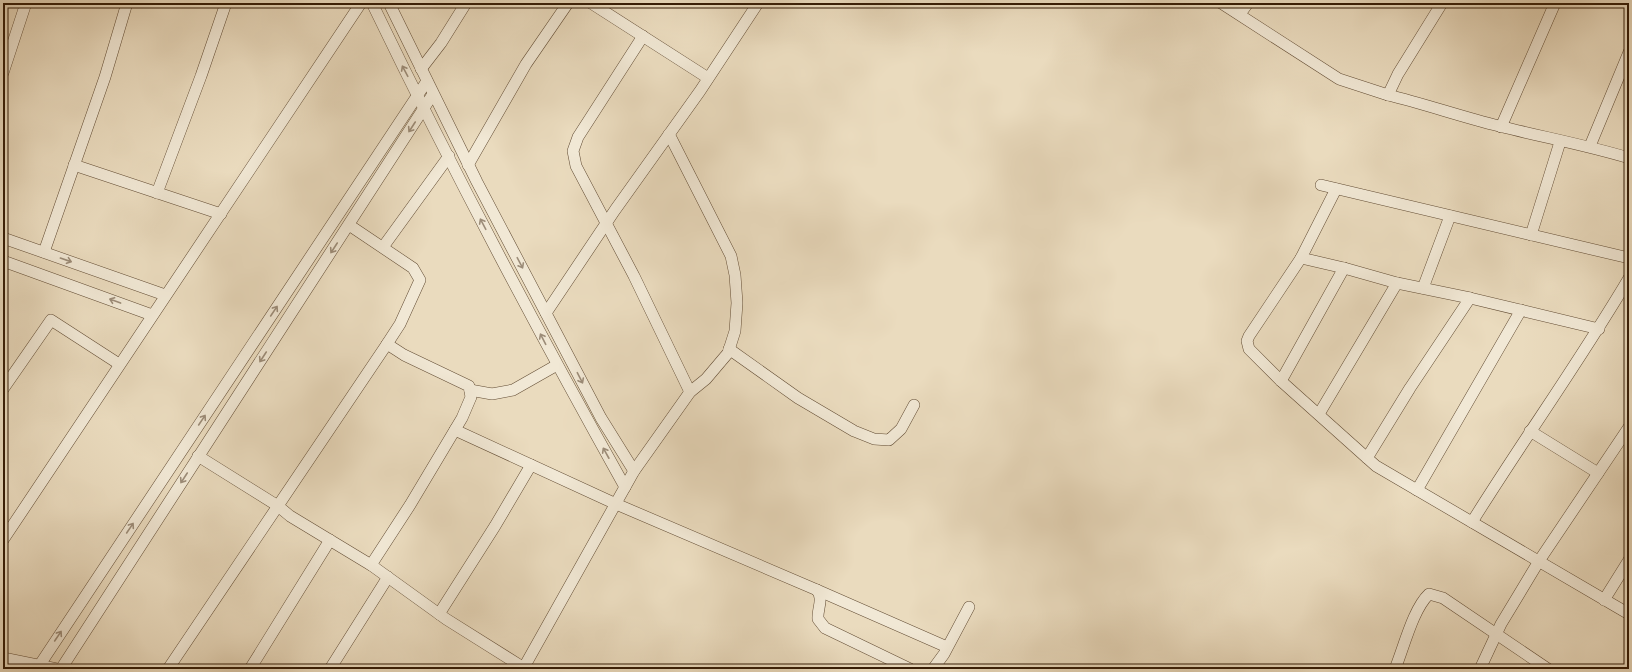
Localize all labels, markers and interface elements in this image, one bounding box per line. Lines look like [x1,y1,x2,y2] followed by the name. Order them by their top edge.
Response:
[401,65,408,77] one-way arrow
[408,121,416,132] one-way arrow
[479,218,486,230] one-way arrow
[329,242,337,254] one-way arrow
[60,257,73,264] one-way arrow
[516,257,524,269] one-way arrow
[110,297,122,305] one-way arrow
[270,306,278,317] one-way arrow
[539,333,546,345] one-way arrow
[258,351,266,363] one-way arrow
[577,372,584,384] one-way arrow
[198,415,206,426] one-way arrow
[602,447,610,459] one-way arrow
[180,472,188,483] one-way arrow
[126,523,134,534] one-way arrow
[54,631,63,642] one-way arrow

